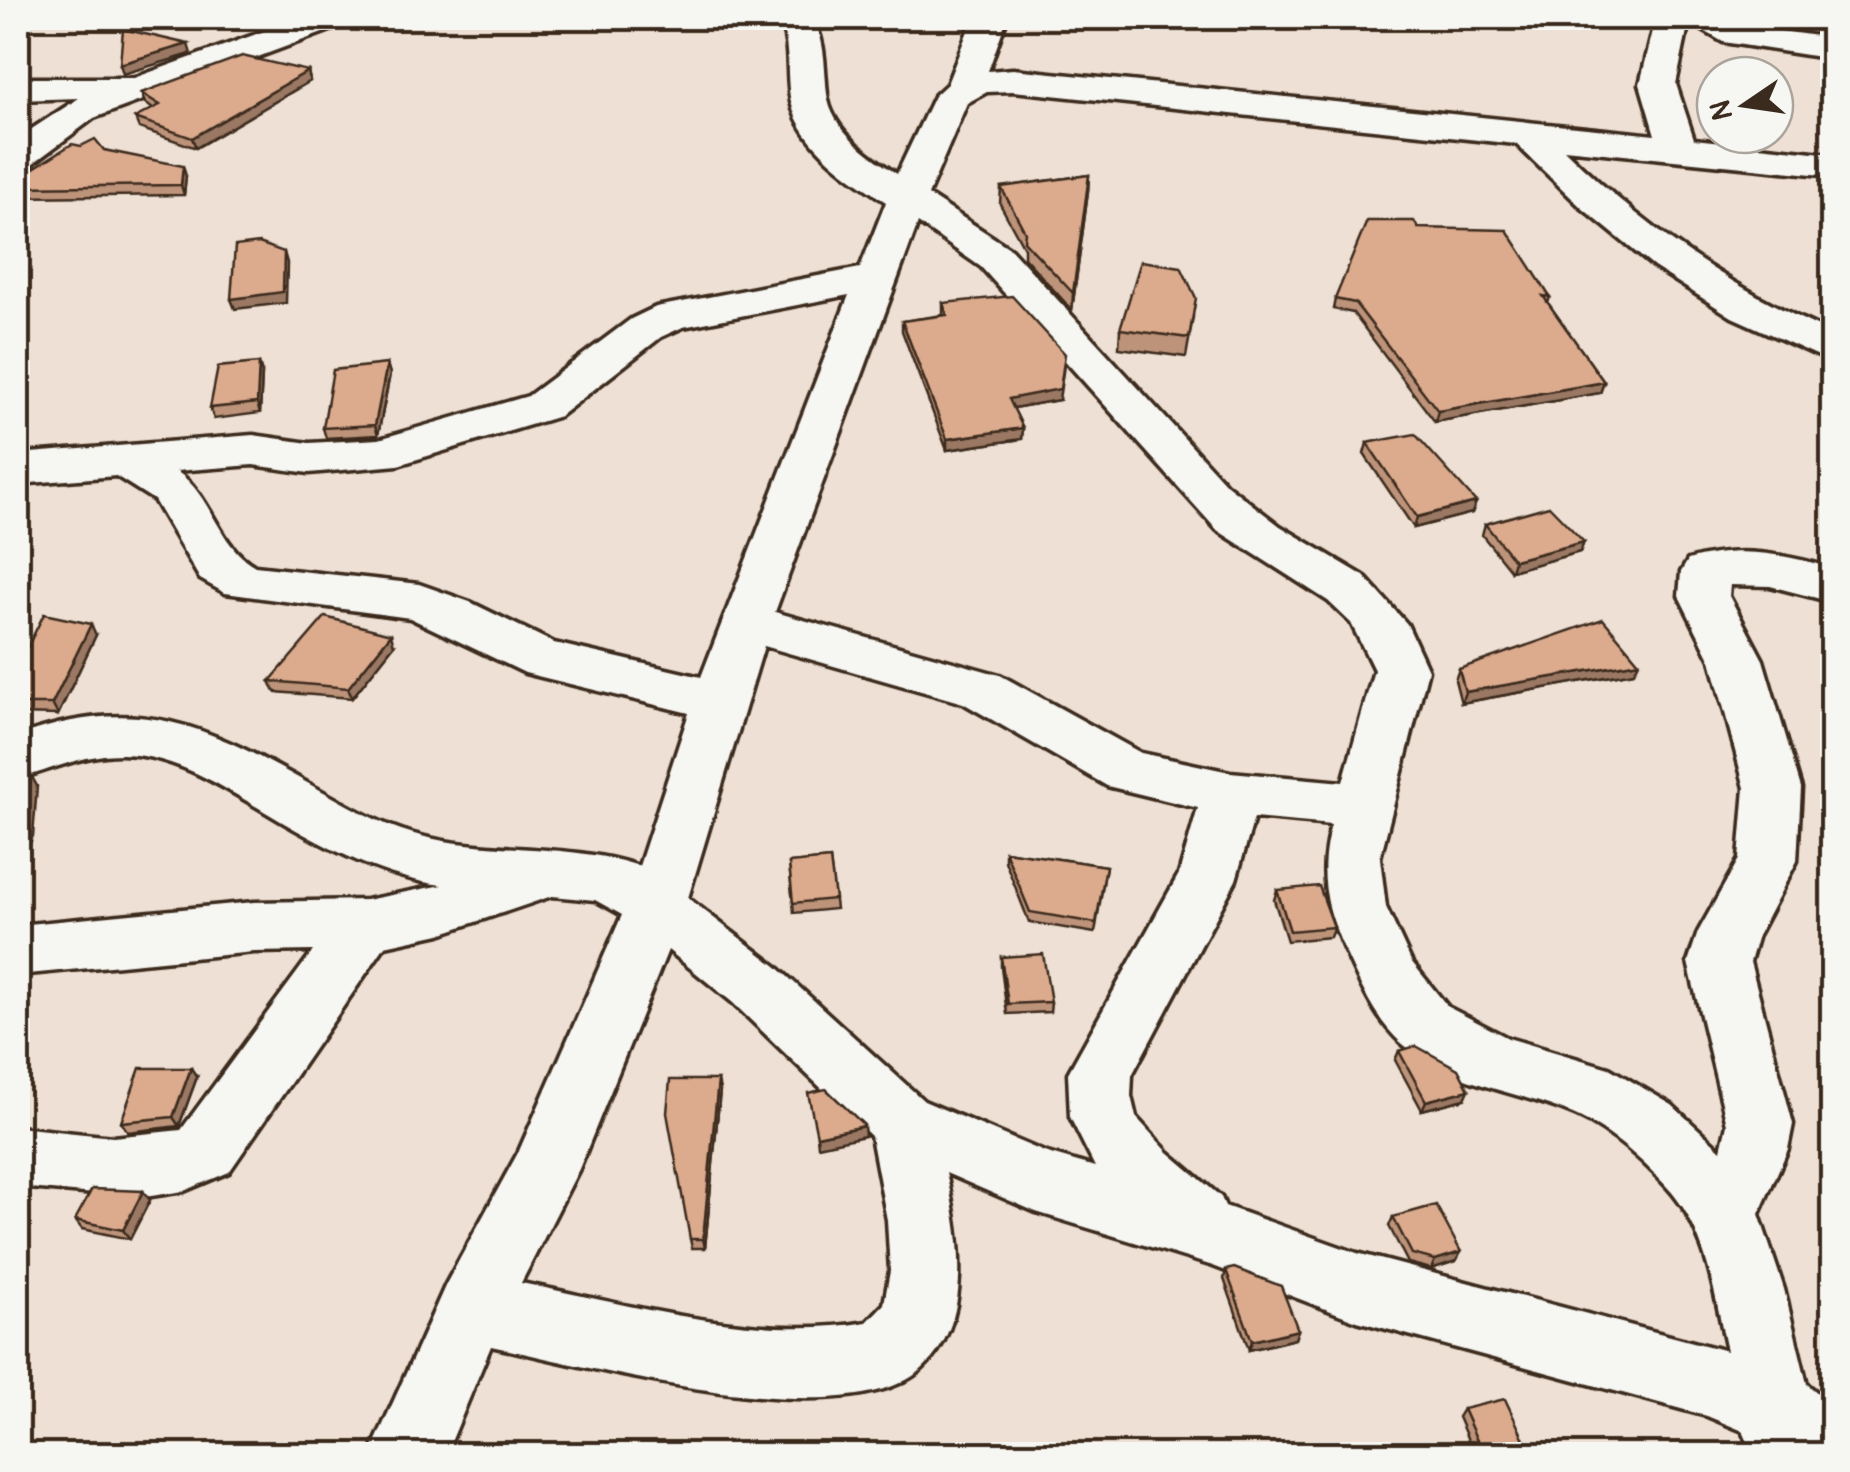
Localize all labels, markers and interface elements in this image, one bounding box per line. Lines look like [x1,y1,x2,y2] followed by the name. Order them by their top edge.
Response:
[1695,55,1795,155] north arrow
[1703,97,1741,123] text: N

